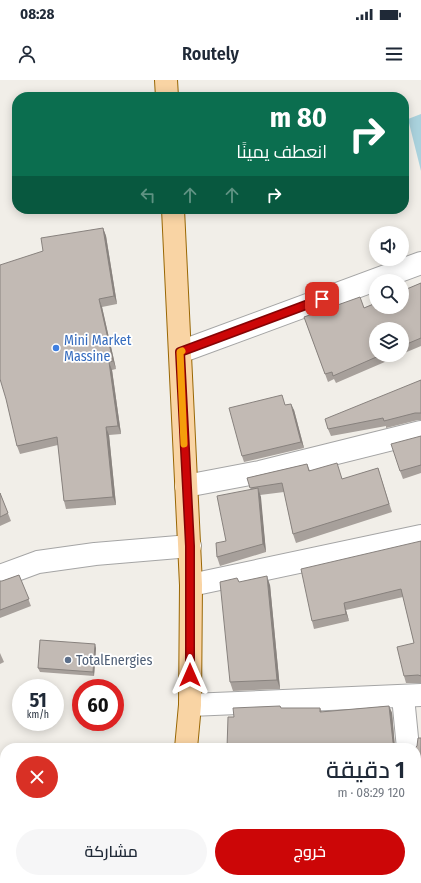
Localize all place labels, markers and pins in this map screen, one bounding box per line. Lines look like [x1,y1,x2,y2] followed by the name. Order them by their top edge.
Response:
[305,282,339,316] pin
[64,332,132,365] place label: Mini Market Massine
[51,343,61,353] marker: Mini Market Massine
[76,652,152,669] place label: TotalEnergies
[63,655,73,665] marker: TotalEnergies

